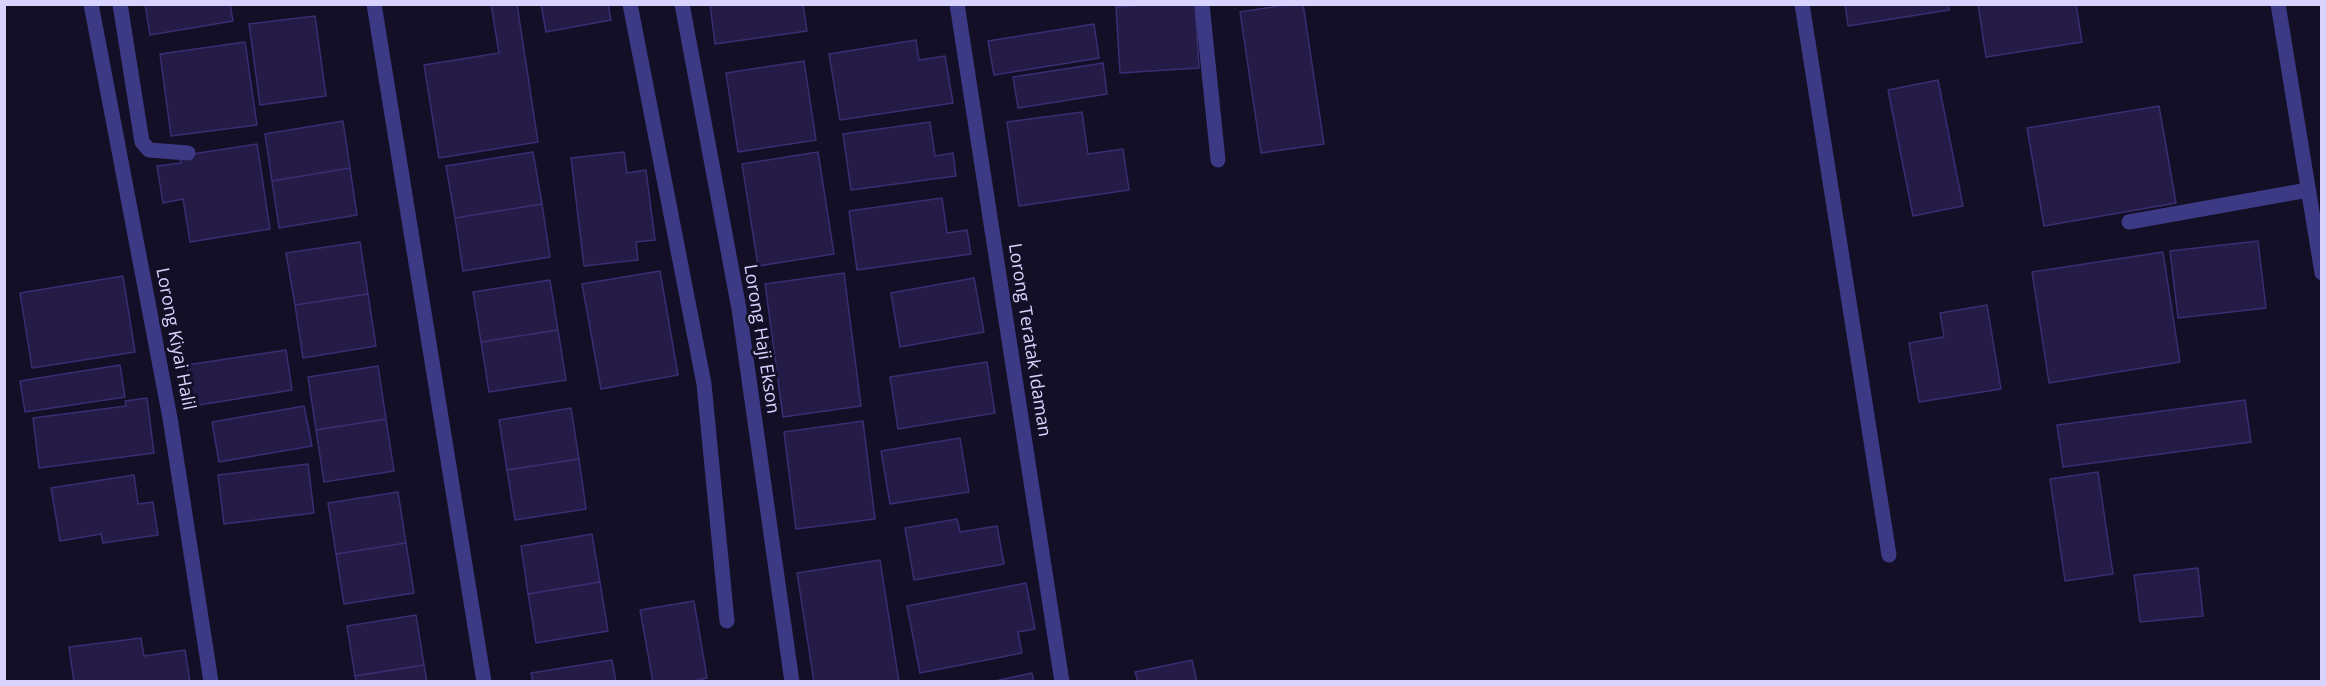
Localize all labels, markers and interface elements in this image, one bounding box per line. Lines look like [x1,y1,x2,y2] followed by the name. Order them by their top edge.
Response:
[1003,242,1055,438] street label: Lorong Teratak Idaman
[739,263,783,415] street label: Lorong Haji Ekson
[151,266,199,412] street label: Lorong Kiyai Halil

